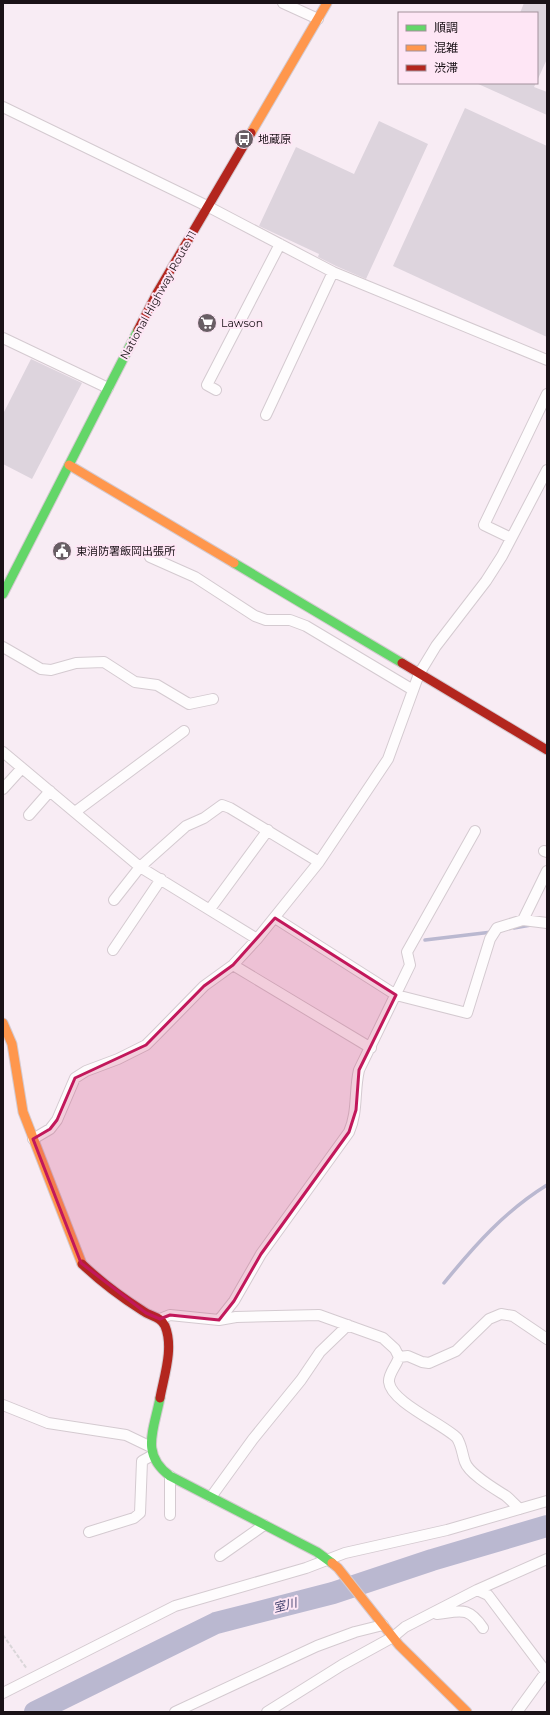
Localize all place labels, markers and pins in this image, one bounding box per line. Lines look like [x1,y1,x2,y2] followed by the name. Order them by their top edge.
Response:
[233,128,255,150] bus stop icon: 地蔵原
[258,132,291,146] place label: 地蔵原
[196,312,218,334] supermarket icon: Lawson
[221,316,263,330] place label: Lawson
[51,540,73,562] public building icon: 東消防署飯岡出張所
[76,544,176,558] place label: 東消防署飯岡出張所

